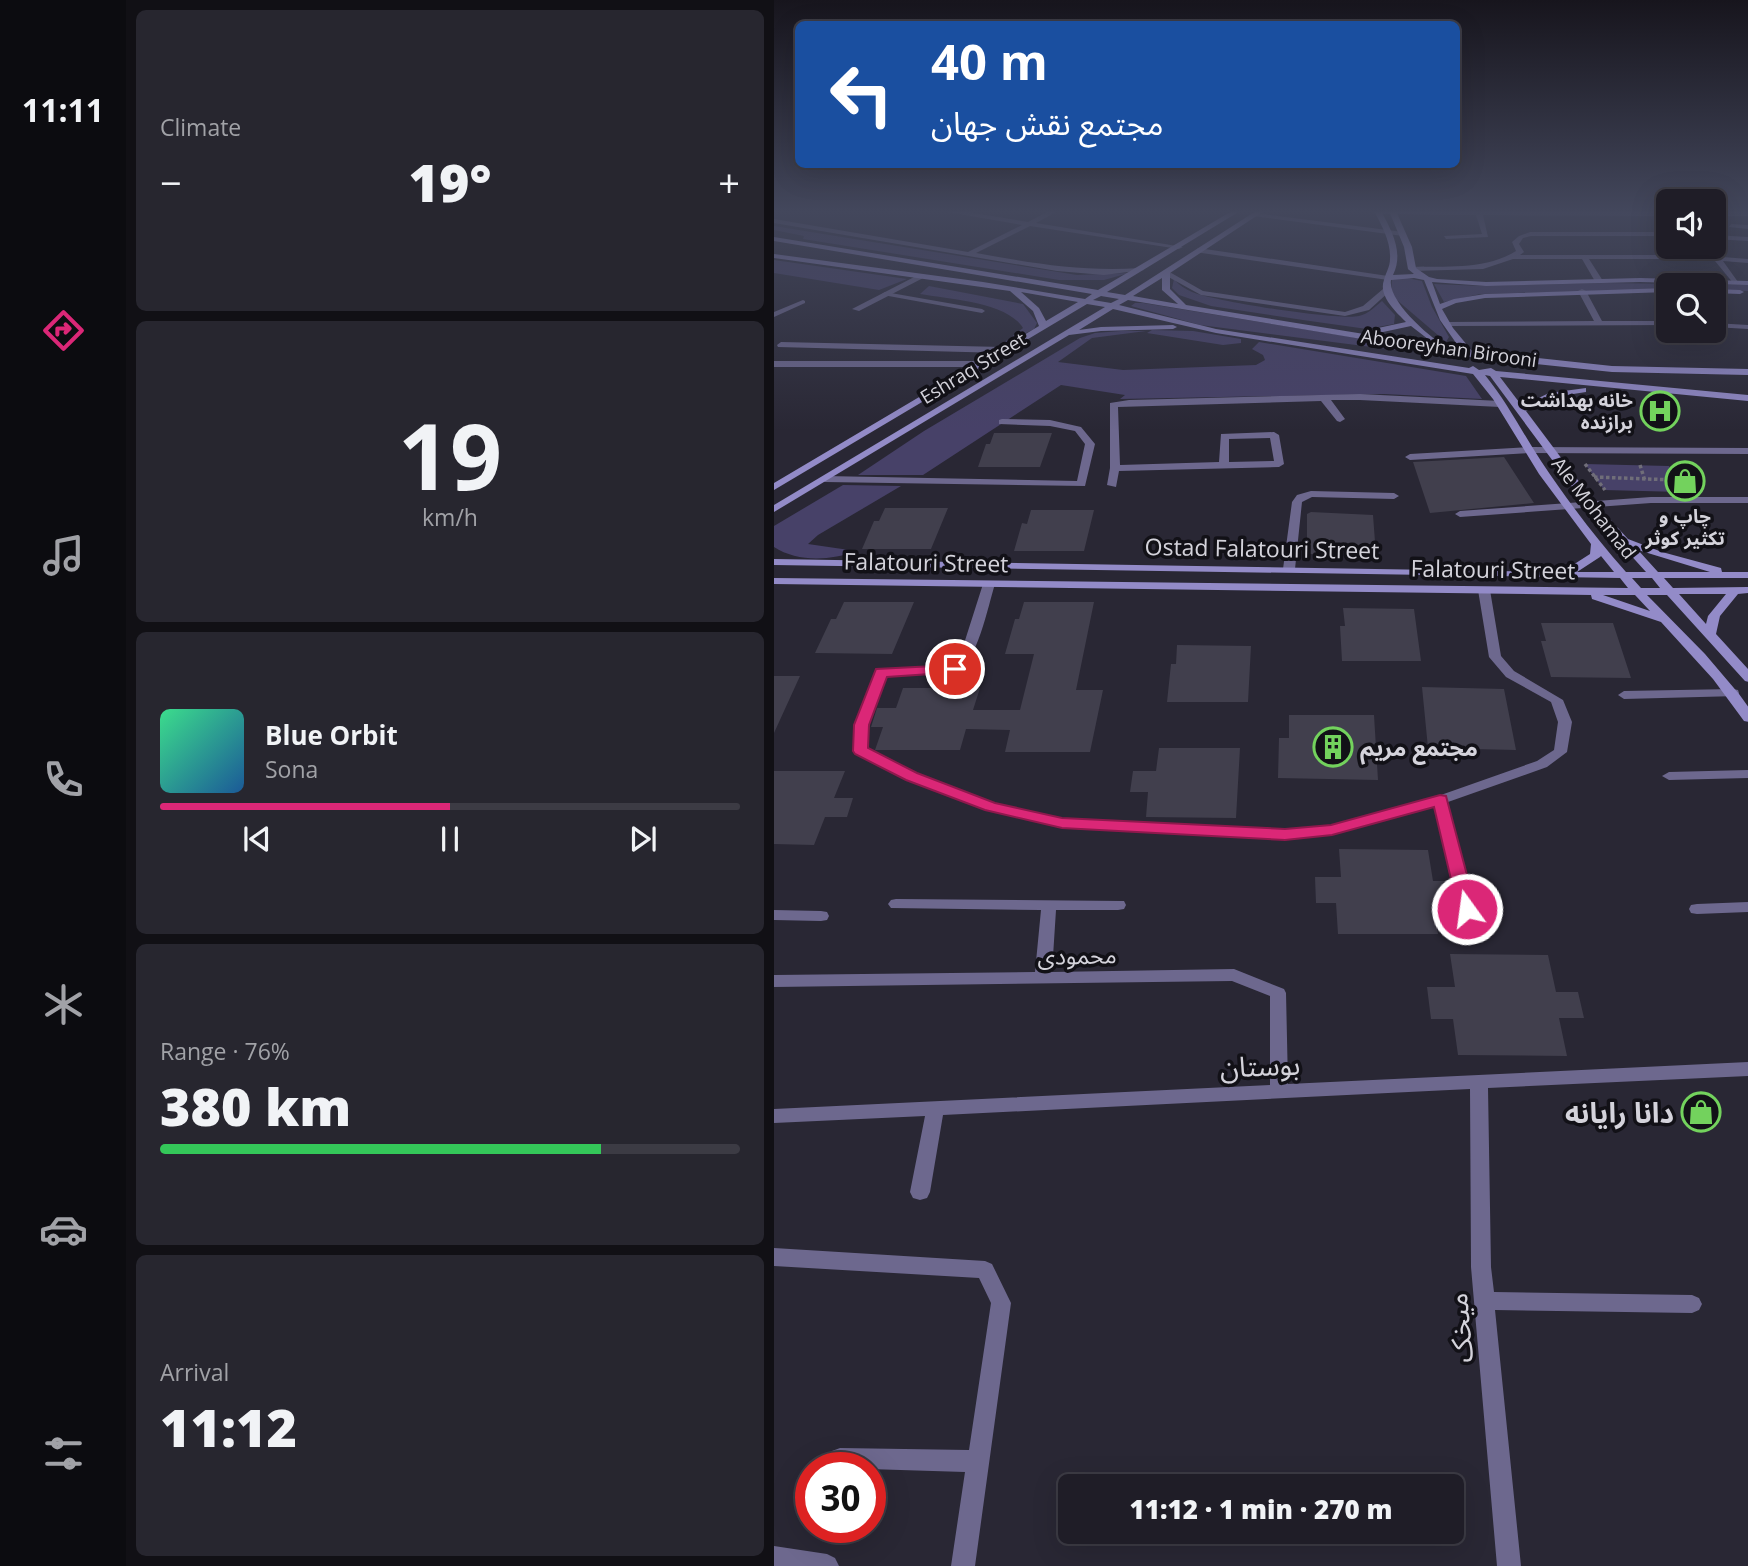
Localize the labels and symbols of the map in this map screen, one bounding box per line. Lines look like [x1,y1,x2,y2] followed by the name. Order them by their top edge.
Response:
[1359,323,1539,373] street label: Abooreyhan Birooni
[915,326,1031,410] street label: Eshraq Street
[1521,387,1633,435] place label: خانه بهداشت برازنده
[1639,390,1681,432] hospital icon: خانه بهداشت برازنده
[1546,452,1642,564] street label: Ale Mohamad
[1664,460,1706,502] shop icon: چاپ و تکثیر کوثر
[1644,503,1725,551] place label: چاپ و تکثیر کوثر
[1144,530,1380,566] street label: Ostad Falatouri Street
[843,545,1009,579] street label: Falatouri Street
[1410,552,1576,586] street label: Falatouri Street
[925,639,985,699] pin
[1312,726,1354,768] building icon: مجتمع مریم
[1360,731,1478,765] place label: مجتمع مریم
[1430,872,1504,946] position arrow
[1037,938,1117,972] street label: محمودی
[1219,1045,1301,1085] street label: بوستان
[1680,1091,1722,1133] shop icon: دانا رایانه
[1565,1093,1674,1131] place label: دانا رایانه
[1437,1291,1481,1365] street label: میخک
[795,1452,886,1543] speed limit sign: 30

